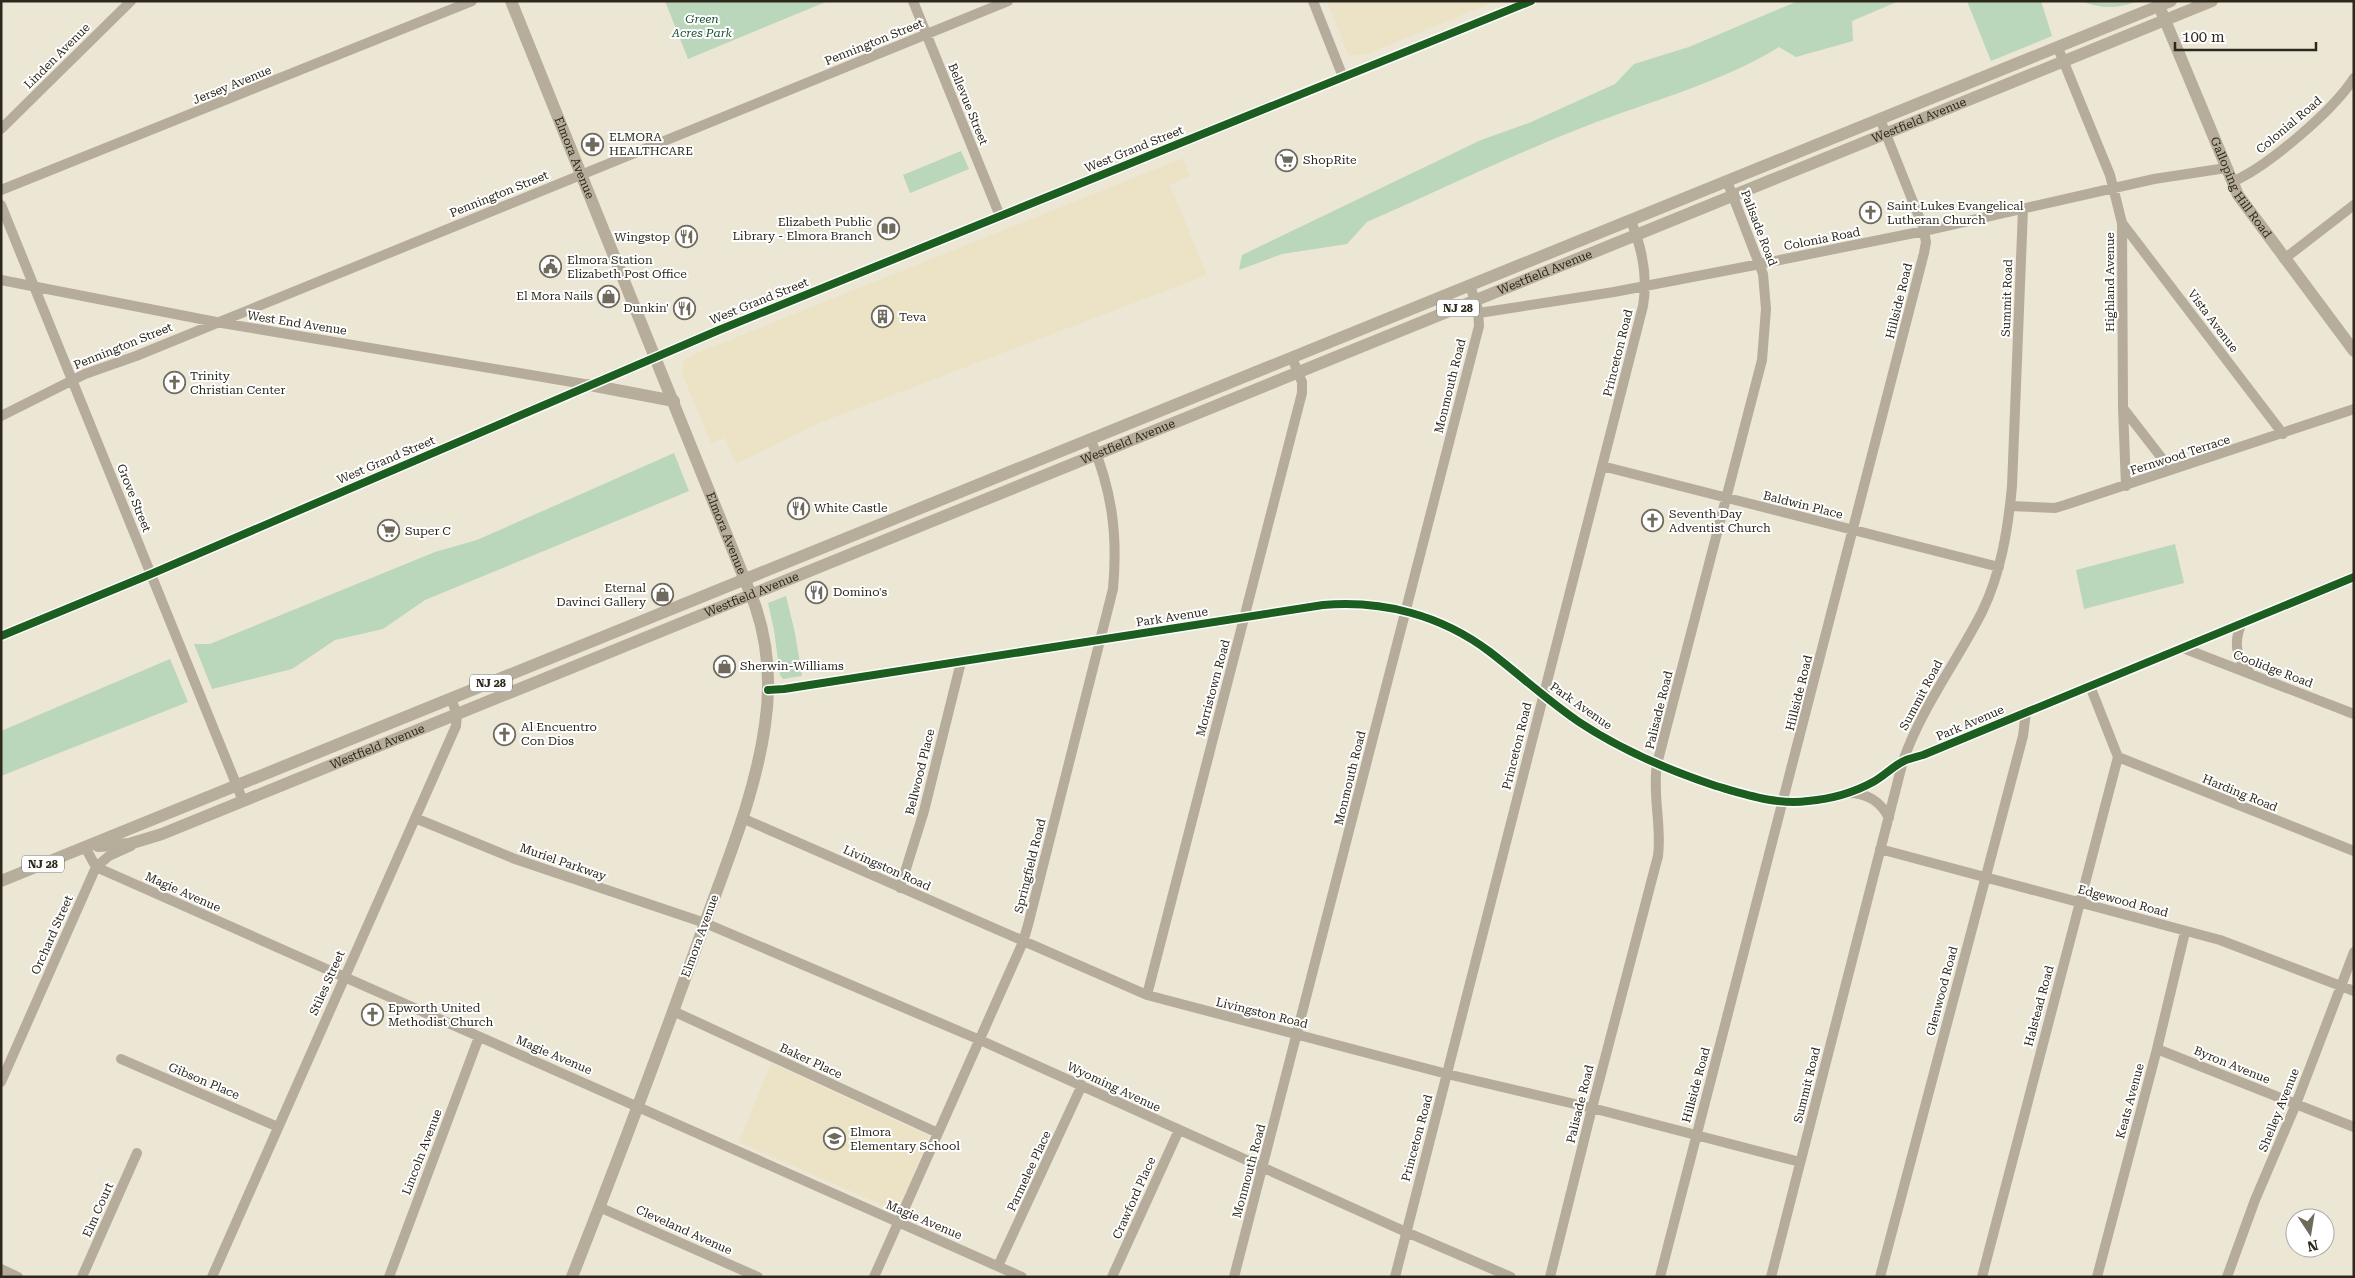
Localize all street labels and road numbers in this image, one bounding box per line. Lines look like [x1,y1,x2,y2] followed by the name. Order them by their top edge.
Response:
[823,16,926,68] street label: Pennington Street
[21,20,93,92] street label: Linden Avenue
[945,61,991,147] street label: Bellevue Street
[191,63,274,107] street label: Jersey Avenue
[2253,93,2325,157] street label: Colonial Road
[1870,95,1969,145] street label: Westfield Avenue
[551,115,597,201] street label: Elmora Avenue
[1083,123,1186,175] street label: West Grand Street
[2208,135,2275,241] street label: Galloping Hill Road
[448,168,551,220] street label: Pennington Street
[1738,188,1780,268] street label: Palisade Road
[1783,225,1862,253] street label: Colonia Road
[2103,232,2117,332] street label: Highland Avenue
[1495,247,1594,298] street label: Westfield Avenue
[1999,259,2015,337] street label: Summit Road
[1883,261,1915,340] street label: Hillside Road
[708,275,811,327] street label: West Grand Street
[2185,287,2241,355] street label: Vista Avenue
[1437,300,1479,316] road number: NJ 28
[246,308,348,338] street label: West End Avenue
[1600,308,1636,398] street label: Princeton Road
[72,320,175,372] street label: Pennington Street
[1431,337,1469,435] street label: Monmouth Road
[1079,416,1177,467] street label: Westfield Avenue
[2128,432,2232,478] street label: Fernwood Terrace
[335,433,438,487] street label: West Grand Street
[114,462,154,535] street label: Grove Street
[1762,488,1845,522] street label: Baldwin Place
[703,490,749,577] street label: Elmora Avenue
[702,569,801,620] street label: Westfield Avenue
[1135,604,1209,630] street label: Park Avenue
[1193,638,1233,738] street label: Morristown Road
[2231,647,2315,691] street label: Coolidge Road
[1783,653,1815,732] street label: Hillside Road
[1897,657,1946,733] street label: Summit Road
[1642,669,1676,751] street label: Palisade Road
[470,674,512,691] road number: NJ 28
[1547,679,1615,733] street label: Park Avenue
[1499,701,1535,791] street label: Princeton Road
[1934,702,2006,744] street label: Park Avenue
[328,721,427,772] street label: Westfield Avenue
[903,727,938,816] street label: Bellwood Place
[1331,729,1369,827] street label: Monmouth Road
[2200,772,2280,815] street label: Harding Road
[1011,817,1049,915] street label: Springfield Road
[518,841,609,884] street label: Muriel Parkway
[841,842,933,894] street label: Livingston Road
[22,856,64,872] road number: NJ 28
[143,869,223,915] street label: Magie Avenue
[2076,882,2170,920] street label: Edgewood Road
[679,892,722,979] street label: Elmora Avenue
[28,893,76,977] street label: Orchard Street
[1923,945,1961,1037] street label: Glenwood Road
[307,948,348,1017] street label: Stiles Street
[2021,964,2057,1048] street label: Halstead Road
[1215,995,1310,1031] street label: Livingston Road
[514,1033,594,1077] street label: Magie Avenue
[778,1040,845,1082] street label: Baker Place
[2192,1043,2273,1087] street label: Byron Avenue
[1679,1045,1713,1124] street label: Hillside Road
[1791,1045,1823,1124] street label: Summit Road
[1065,1059,1163,1115] street label: Wyoming Avenue
[166,1060,242,1102] street label: Gibson Place
[2113,1061,2147,1140] street label: Keats Avenue
[1563,1063,1597,1145] street label: Palisade Road
[2256,1066,2302,1154] street label: Shelley Avenue
[1399,1093,1435,1183] street label: Princeton Road
[399,1107,445,1197] street label: Lincoln Avenue
[1230,1122,1268,1220] street label: Monmouth Road
[1004,1128,1054,1213] street label: Parmelee Place
[1110,1154,1159,1241] street label: Crawford Place
[80,1180,117,1240] street label: Elm Court
[884,1198,964,1242] street label: Magie Avenue
[634,1203,735,1258] street label: Cleveland Avenue

